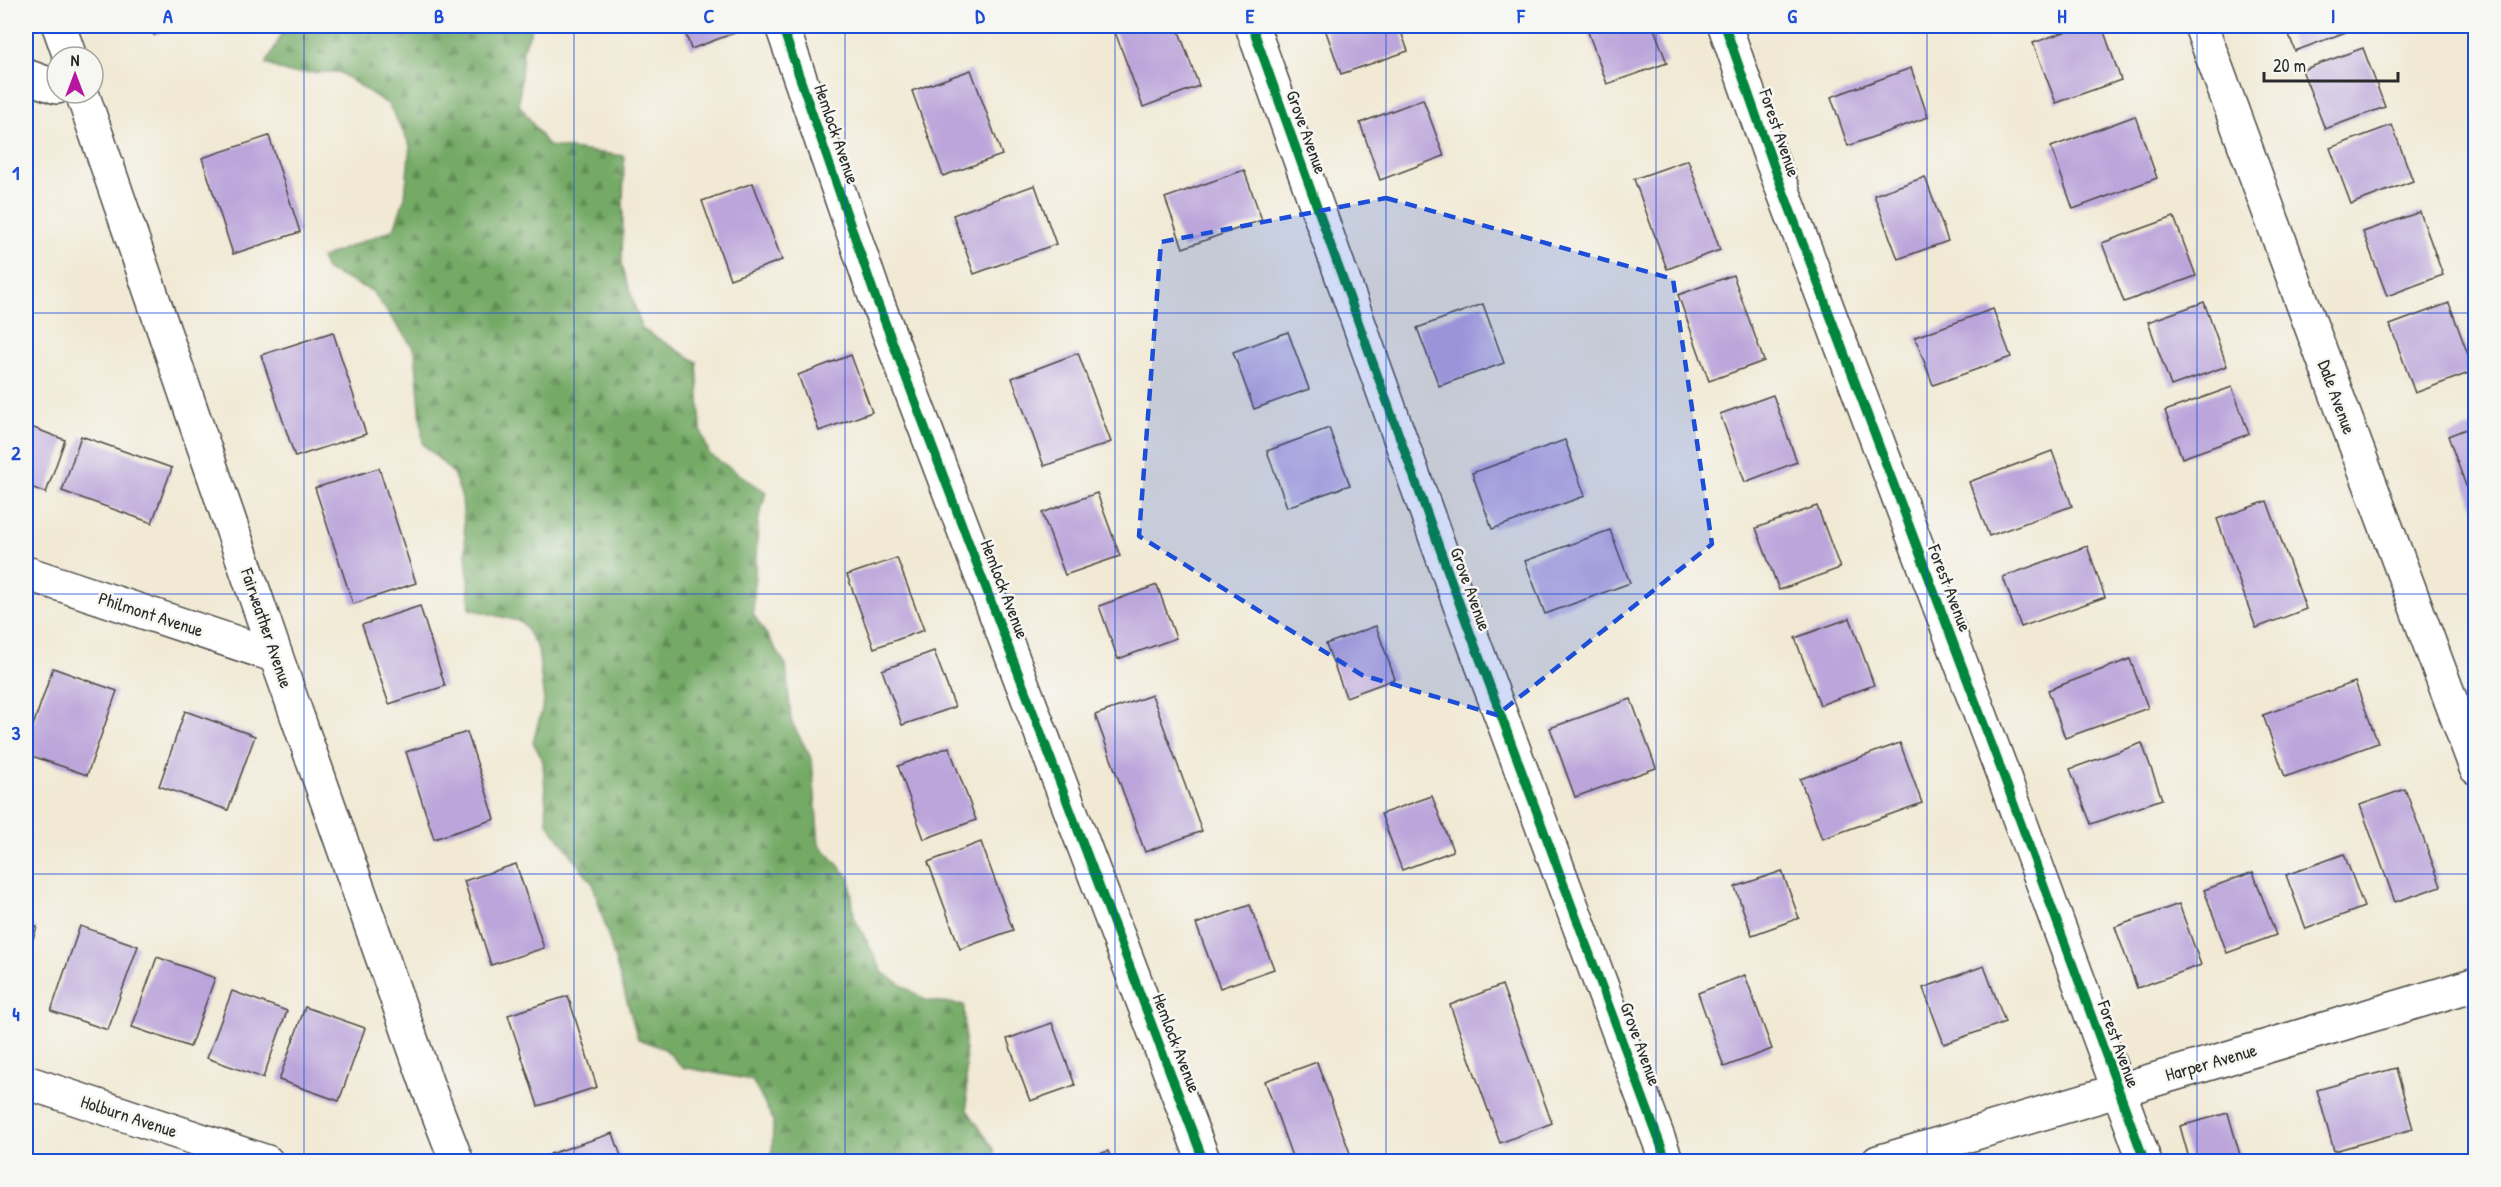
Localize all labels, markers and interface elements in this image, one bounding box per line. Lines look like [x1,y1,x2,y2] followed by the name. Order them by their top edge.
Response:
[163,2,173,29] text: A
[434,2,444,29] text: B
[704,2,715,29] text: C
[975,2,985,29] text: D
[1246,2,1255,29] text: E
[1516,2,1526,29] text: F
[1787,2,1797,29] text: G
[2057,2,2067,29] text: H
[2331,2,2335,29] text: I
[45,45,105,105] north arrow
[2264,45,2398,83] scale bar
[71,49,80,71] text: N
[2273,53,2306,78] text: 20 m
[808,81,866,187] street label: Hemlock Avenue
[1753,85,1807,180] street label: Forest Avenue
[1280,87,1334,177] street label: Grove Avenue
[12,159,20,186] text: 1
[2312,356,2362,438] street label: Dale Avenue
[11,439,21,466] text: 2
[975,536,1035,642] street label: Hemlock Avenue
[1922,540,1978,635] street label: Forest Avenue
[1444,544,1498,634] street label: Grove Avenue
[235,564,299,691] street label: Fairweather Avenue
[95,585,207,643] street label: Philmont Avenue
[12,719,21,746] text: 3
[1147,990,1207,1096] street label: Hemlock Avenue
[2091,996,2146,1091] street label: Forest Avenue
[1614,999,1668,1089] street label: Grove Avenue
[12,1000,20,1027] text: 4
[2162,1037,2260,1087] street label: Harper Avenue
[78,1089,180,1143] street label: Holburn Avenue

